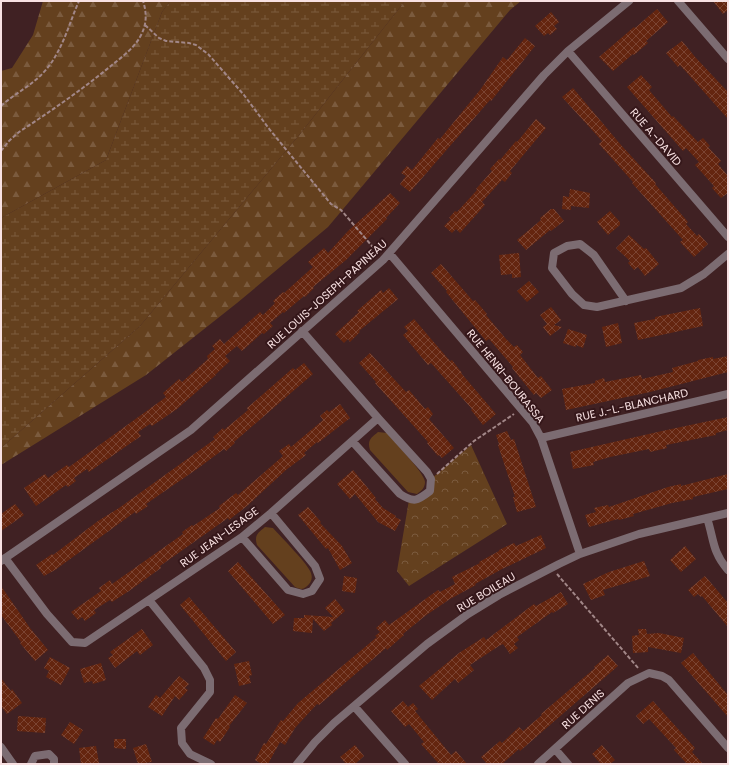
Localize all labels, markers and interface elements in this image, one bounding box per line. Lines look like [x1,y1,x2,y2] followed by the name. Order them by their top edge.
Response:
[626,105,686,169] street label: RUE A.-DAVID
[264,236,390,352] street label: RUE LOUIS-JOSEPH-PAPINEAU
[463,326,549,427] street label: RUE HENRI-BOURASSA
[574,384,690,426] street label: RUE J.-L.-BLANCHARD
[176,503,262,571] street label: RUE JEAN-LESAGE
[454,568,518,616] street label: RUE BOILEAU
[558,685,608,733] street label: RUE DENIS

